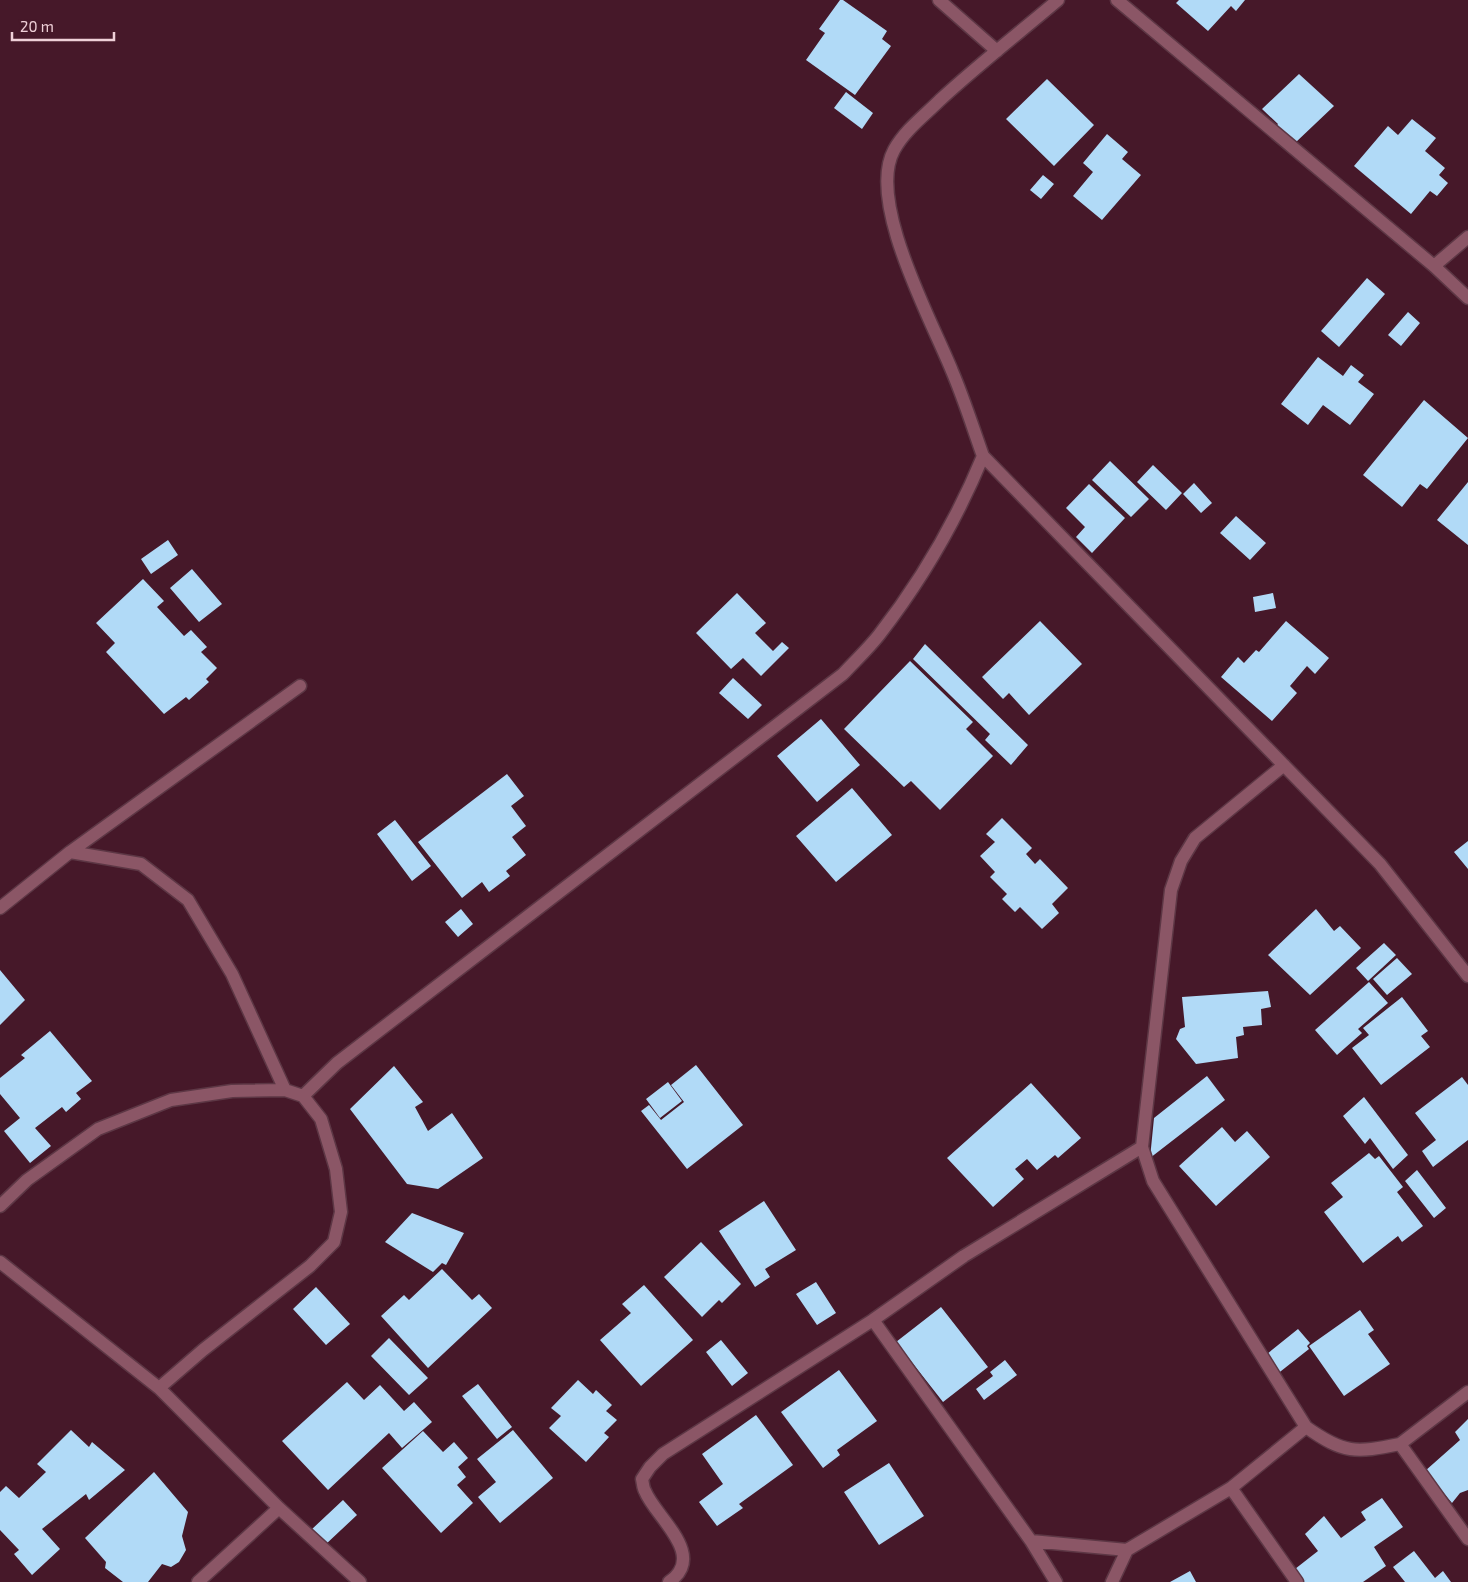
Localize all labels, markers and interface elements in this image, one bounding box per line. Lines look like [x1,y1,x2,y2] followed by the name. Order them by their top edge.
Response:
[12,10,115,42] scale bar
[20,17,54,35] text: 20 m

